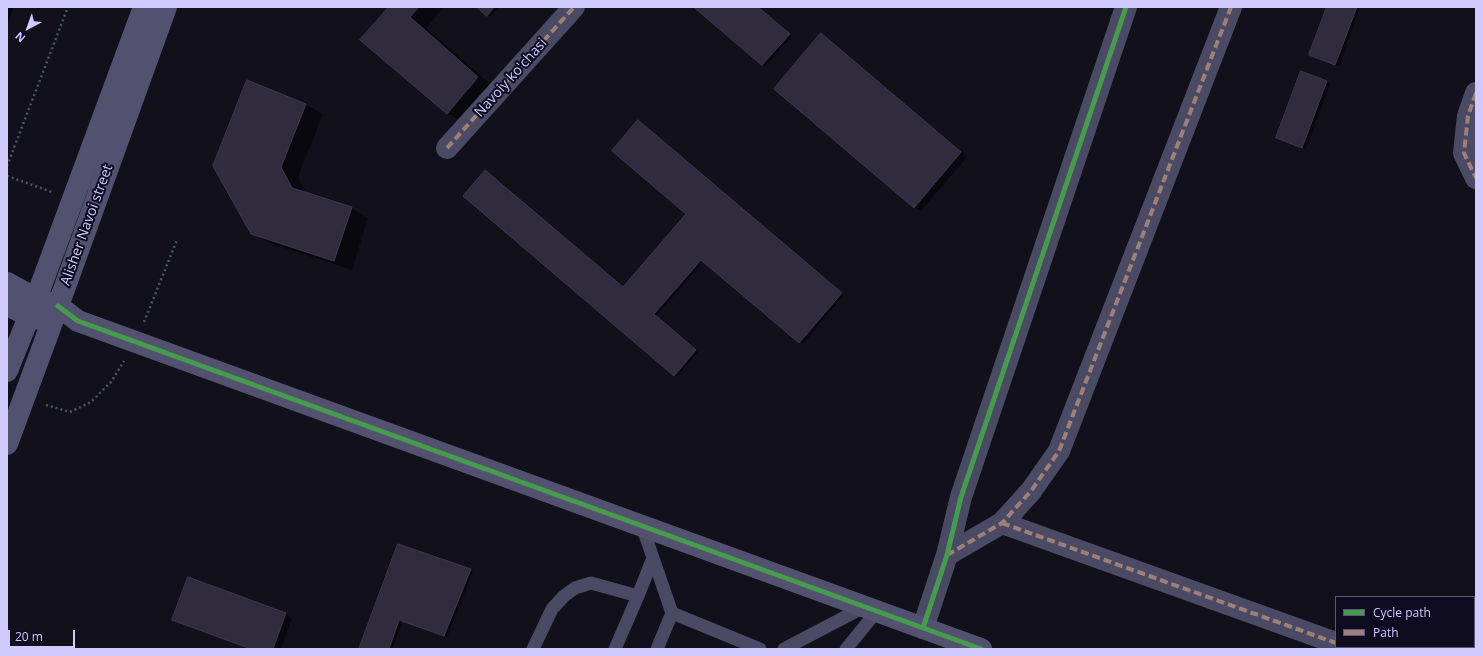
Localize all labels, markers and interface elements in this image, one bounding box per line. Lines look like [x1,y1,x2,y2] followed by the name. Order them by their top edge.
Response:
[8,8,48,48] north arrow
[12,29,28,46] text: N
[471,35,551,121] street label: Navoiy ko'chasi
[57,162,117,288] street label: Alisher Navoi street
[1335,596,1475,648] legend
[1373,604,1431,621] text: Cycle path
[10,622,77,648] scale bar
[1373,624,1399,641] text: Path
[15,628,43,645] text: 20 m

